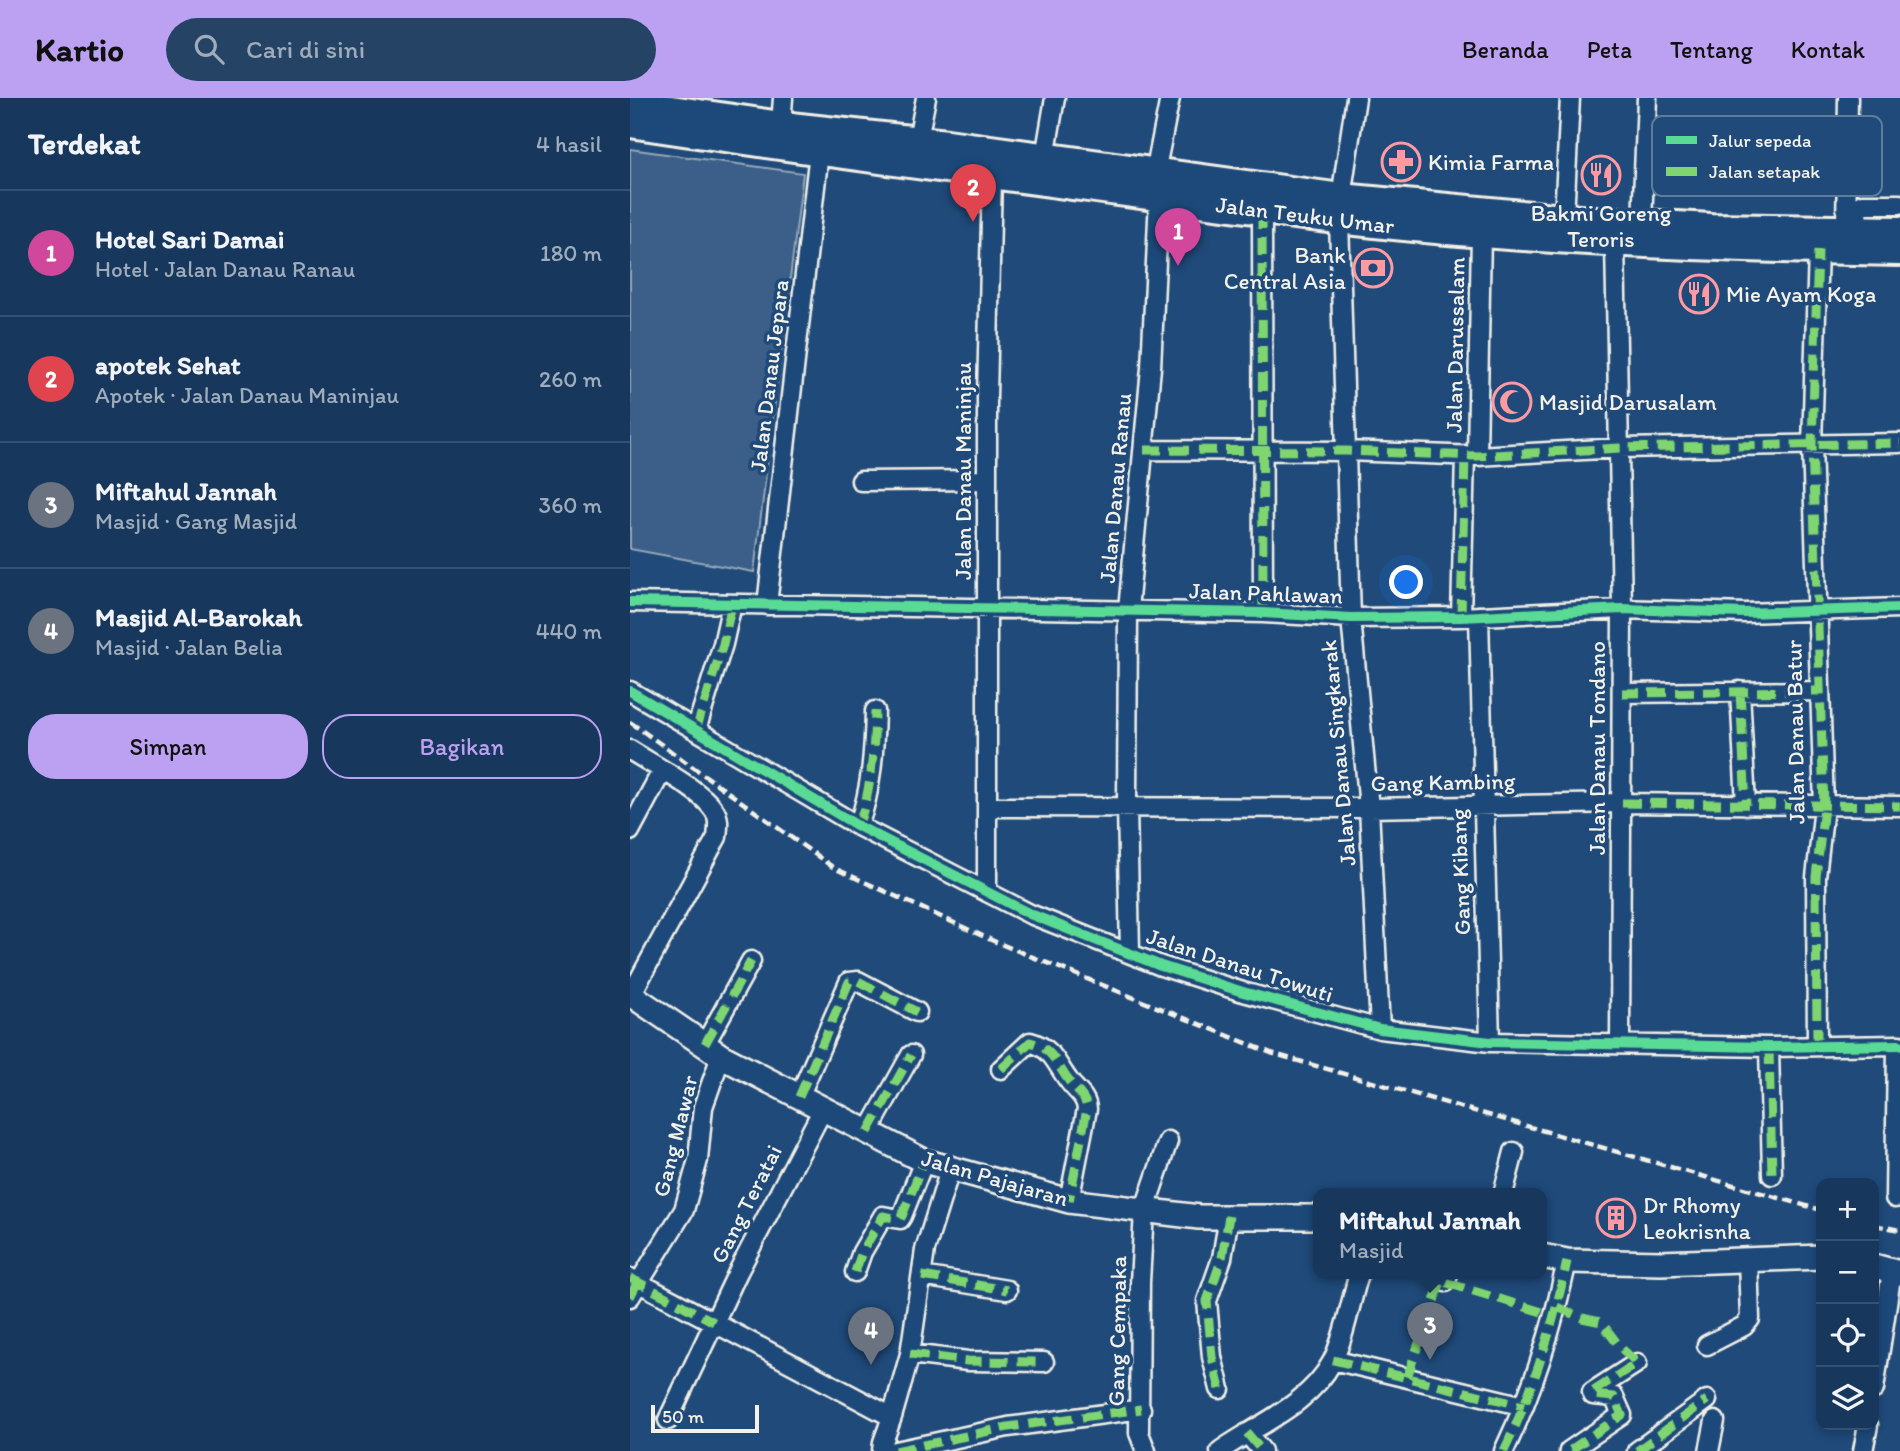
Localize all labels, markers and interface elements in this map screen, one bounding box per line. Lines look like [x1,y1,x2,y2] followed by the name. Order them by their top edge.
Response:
[166,18,656,81] search box
[35,30,124,69] text: Kartio
[190,30,228,68] icon: search
[246,33,365,65] text: Cari di sini
[1462,35,1549,64] text: Beranda
[1587,35,1632,64] text: Peta
[1670,35,1753,64] text: Tentang
[1791,35,1865,64] text: Kontak
[1652,116,1882,196] legend
[28,125,141,162] text: Terdekat
[1709,129,1811,152] text: Jalur sepeda
[536,130,602,158] text: 4 hasil
[1380,141,1422,183] pharmacy icon: Kimia Farma
[1428,148,1554,176] place label: Kimia Farma
[1580,154,1622,196] restaurant icon: Bakmi Goreng Teroris
[1709,160,1820,183] text: Jalan setapak
[950,164,996,222] pin: 2
[1214,190,1396,240] street label: Jalan Teuku Umar
[1531,199,1672,253] place label: Bakmi Goreng Teroris
[1155,208,1201,266] pin: 1
[95,223,284,255] text: Hotel Sari Damai
[46,239,56,267] text: 1
[540,239,602,267] text: 180 m
[1224,241,1346,295] place label: Bank Central Asia
[1352,247,1394,289] bank icon: Bank Central Asia
[95,255,355,283] text: Hotel · Jalan Danau Ranau
[1439,257,1471,433] street label: Jalan Darussalam
[1678,273,1720,315] restaurant icon: Mie Ayam Koga
[743,278,795,474] street label: Jalan Danau Jepara
[1726,280,1876,308] place label: Mie Ayam Koga
[95,349,241,381] text: apotek Sehat
[949,362,977,580] street label: Jalan Danau Maninjau
[45,365,57,393] text: 2
[539,365,602,393] text: 260 m
[95,381,399,409] text: Apotek · Jalan Danau Maninjau
[1491,381,1533,423] mosque icon: Masjid Darusalam
[1539,388,1717,416] place label: Masjid Darusalam
[1093,391,1137,584] street label: Jalan Danau Ranau
[95,475,277,507] text: Miftahul Jannah
[45,491,57,519] text: 3
[539,491,602,519] text: 360 m
[95,507,297,535] text: Masjid · Gang Masjid
[1389,565,1423,599] your location
[1189,576,1343,610] street label: Jalan Pahlawan
[95,601,302,633] text: Masjid Al-Barokah
[44,617,58,645] text: 4
[536,617,602,645] text: 440 m
[95,633,283,661] text: Masjid · Jalan Belia
[1314,639,1362,867] street label: Jalan Danau Singkarak
[1779,639,1811,824] street label: Jalan Danau Batur
[1583,641,1611,855] street label: Jalan Danau Tondano
[28,714,308,779] button: Simpan
[322,714,602,779] button: Bagikan
[1370,767,1516,797] street label: Gang Kambing
[1444,808,1476,936] street label: Gang Kibang
[1143,922,1337,1008] street label: Jalan Danau Towuti
[646,1072,704,1200] street label: Gang Mawar
[704,1140,788,1268] street label: Gang Teratai
[918,1144,1072,1212] street label: Jalan Pajajaran
[1816,1178,1879,1430] map controls
[1816,1178,1879,1241] button: +
[1313,1188,1547,1279] popup
[1643,1191,1751,1245] place label: Dr Rhomy Leokrisnha
[1595,1197,1637,1239] building icon: Dr Rhomy Leokrisnha
[1339,1204,1521,1236] text: Miftahul Jannah
[1339,1236,1403,1264] text: Masjid
[1816,1241,1879,1304] button: −
[1102,1255,1132,1407] street label: Gang Cempaka
[1407,1302,1453,1360] pin: 3
[1816,1304,1879,1367] button: locate
[848,1307,894,1365] pin: 4
[1816,1367,1879,1430] button: layers
[651,1402,760,1434] scale bar
[662,1405,704,1428] text: 50 m

